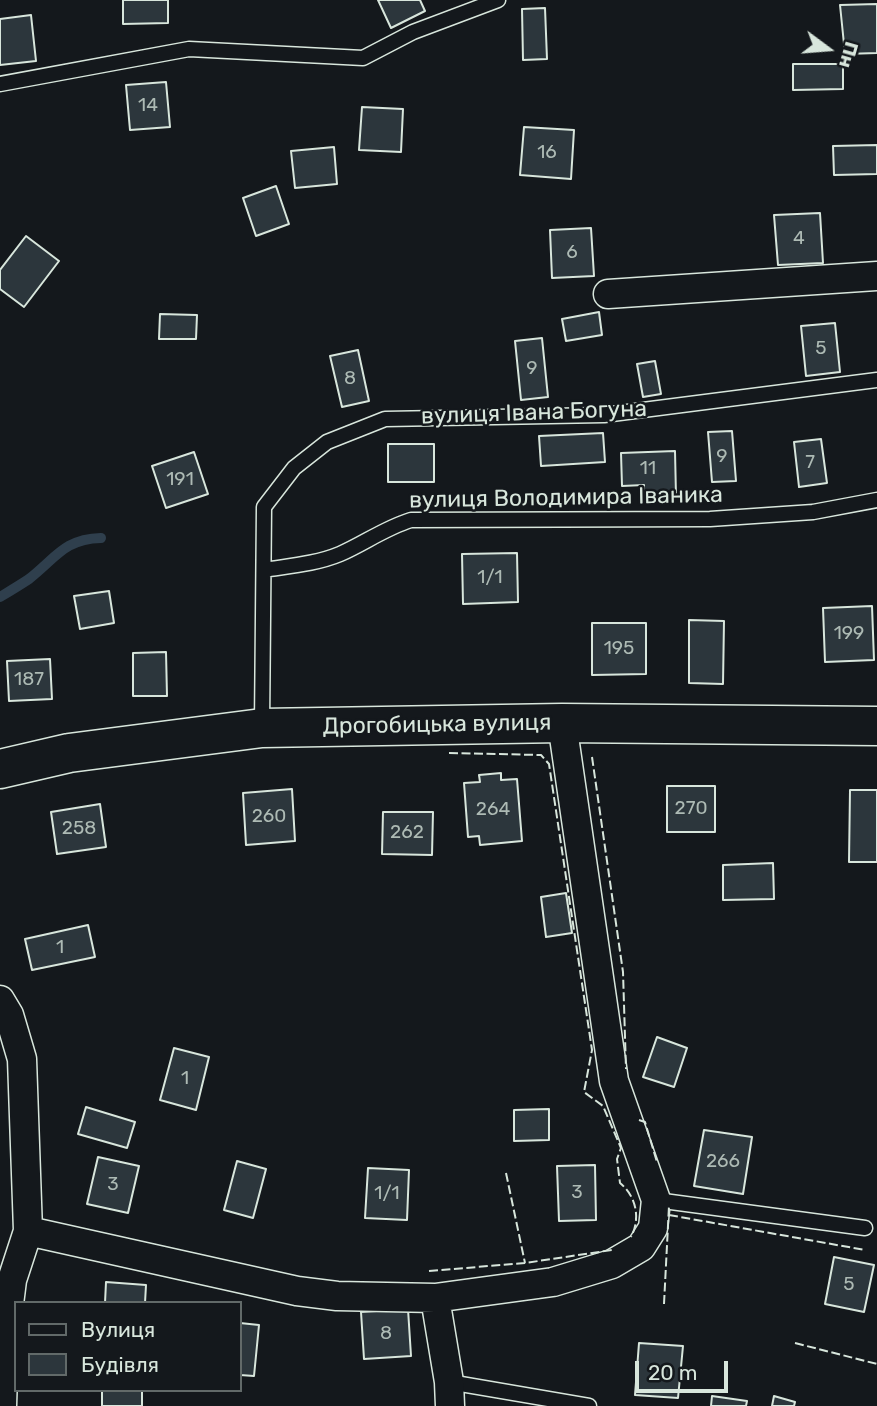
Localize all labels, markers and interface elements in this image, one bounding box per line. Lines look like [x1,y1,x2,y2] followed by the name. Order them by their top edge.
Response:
[793,14,863,84] north arrow
[834,39,863,71] text: Пн
[138,95,158,117] house number: 14
[537,142,557,164] house number: 16
[793,228,805,250] house number: 4
[566,242,578,264] house number: 6
[815,338,827,360] house number: 5
[526,358,538,380] house number: 9
[344,368,356,390] house number: 8
[421,395,647,431] street label: вулиця Івана Богуна
[716,446,728,468] house number: 9
[805,452,815,474] house number: 7
[640,458,656,480] house number: 11
[166,469,194,491] house number: 191
[409,481,723,515] street label: вулиця Володимира Іваника
[477,567,503,589] house number: 1/1
[834,623,864,645] house number: 199
[604,638,634,660] house number: 195
[14,669,44,691] house number: 187
[322,709,552,741] street label: Дрогобицька вулиця
[675,798,707,820] house number: 270
[476,799,510,821] house number: 264
[252,806,286,828] house number: 260
[62,818,96,840] house number: 258
[390,822,424,844] house number: 262
[56,937,64,959] house number: 1
[181,1068,189,1090] house number: 1
[706,1151,740,1173] house number: 266
[107,1174,119,1196] house number: 3
[571,1182,583,1204] house number: 3
[374,1183,400,1205] house number: 1/1
[843,1274,855,1296] house number: 5
[14,1301,242,1392] legend
[81,1317,155,1342] text: Вулиця
[380,1323,392,1345] house number: 8
[639,1346,732,1390] scale bar
[81,1352,159,1377] text: Будівля
[648,1360,697,1385] text: 20 m

